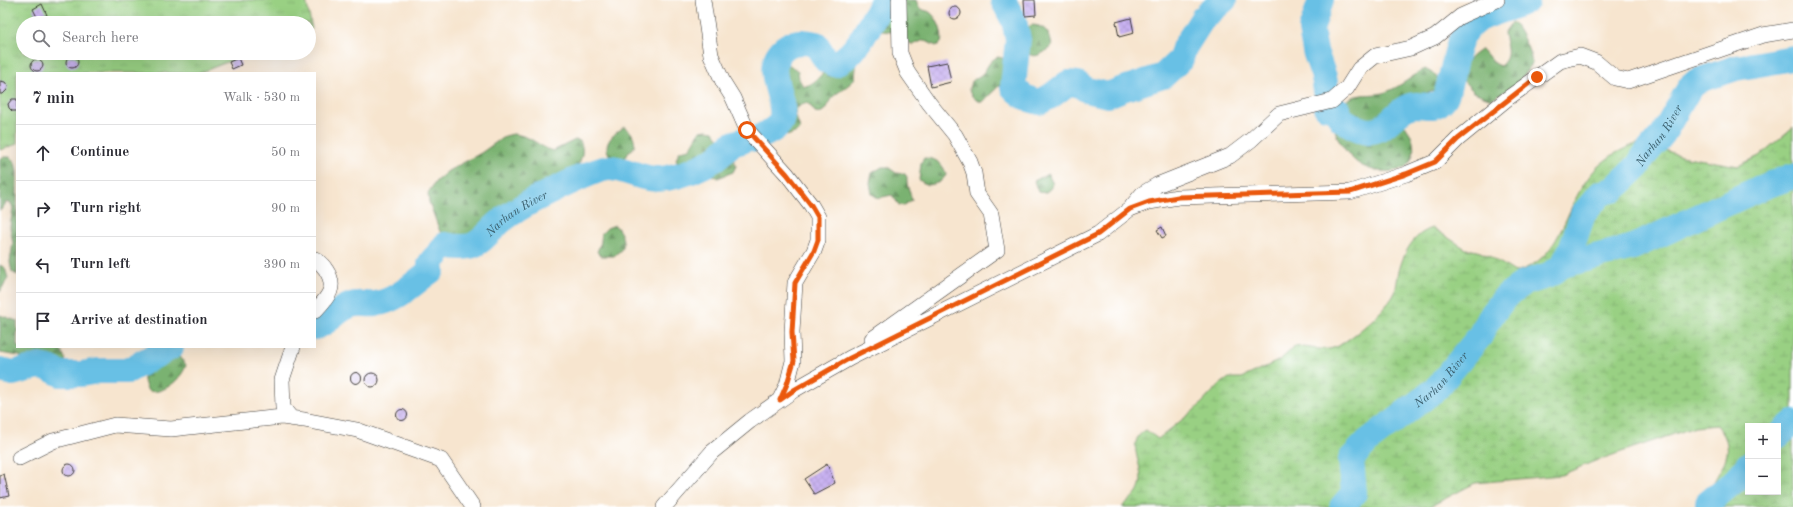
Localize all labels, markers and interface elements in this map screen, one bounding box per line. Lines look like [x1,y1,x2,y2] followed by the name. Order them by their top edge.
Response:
[16,16,316,60] search box
[30,27,52,49] icon: search
[62,31,139,46] text: Search here
[1528,68,1546,86] route end
[32,90,75,107] text: 7 min
[223,91,300,104] text: Walk · 530 m
[1634,103,1686,170] water label: Narhan River
[738,121,756,139] route start
[32,142,54,164] icon: ahead
[70,145,129,160] text: Continue
[271,146,300,159] text: 50 m
[483,189,550,240] water label: Narhan River
[32,198,54,220] icon: right
[70,201,141,216] text: Turn right
[271,202,300,215] text: 90 m
[32,254,54,276] icon: left
[70,257,130,272] text: Turn left
[263,258,300,271] text: 390 m
[32,310,54,332] icon: arrive
[70,313,208,328] text: Arrive at destination
[1411,350,1471,411] water label: Narhan River
[1745,423,1781,495] map controls
[1745,423,1781,459] button: +
[1745,459,1781,495] button: −

